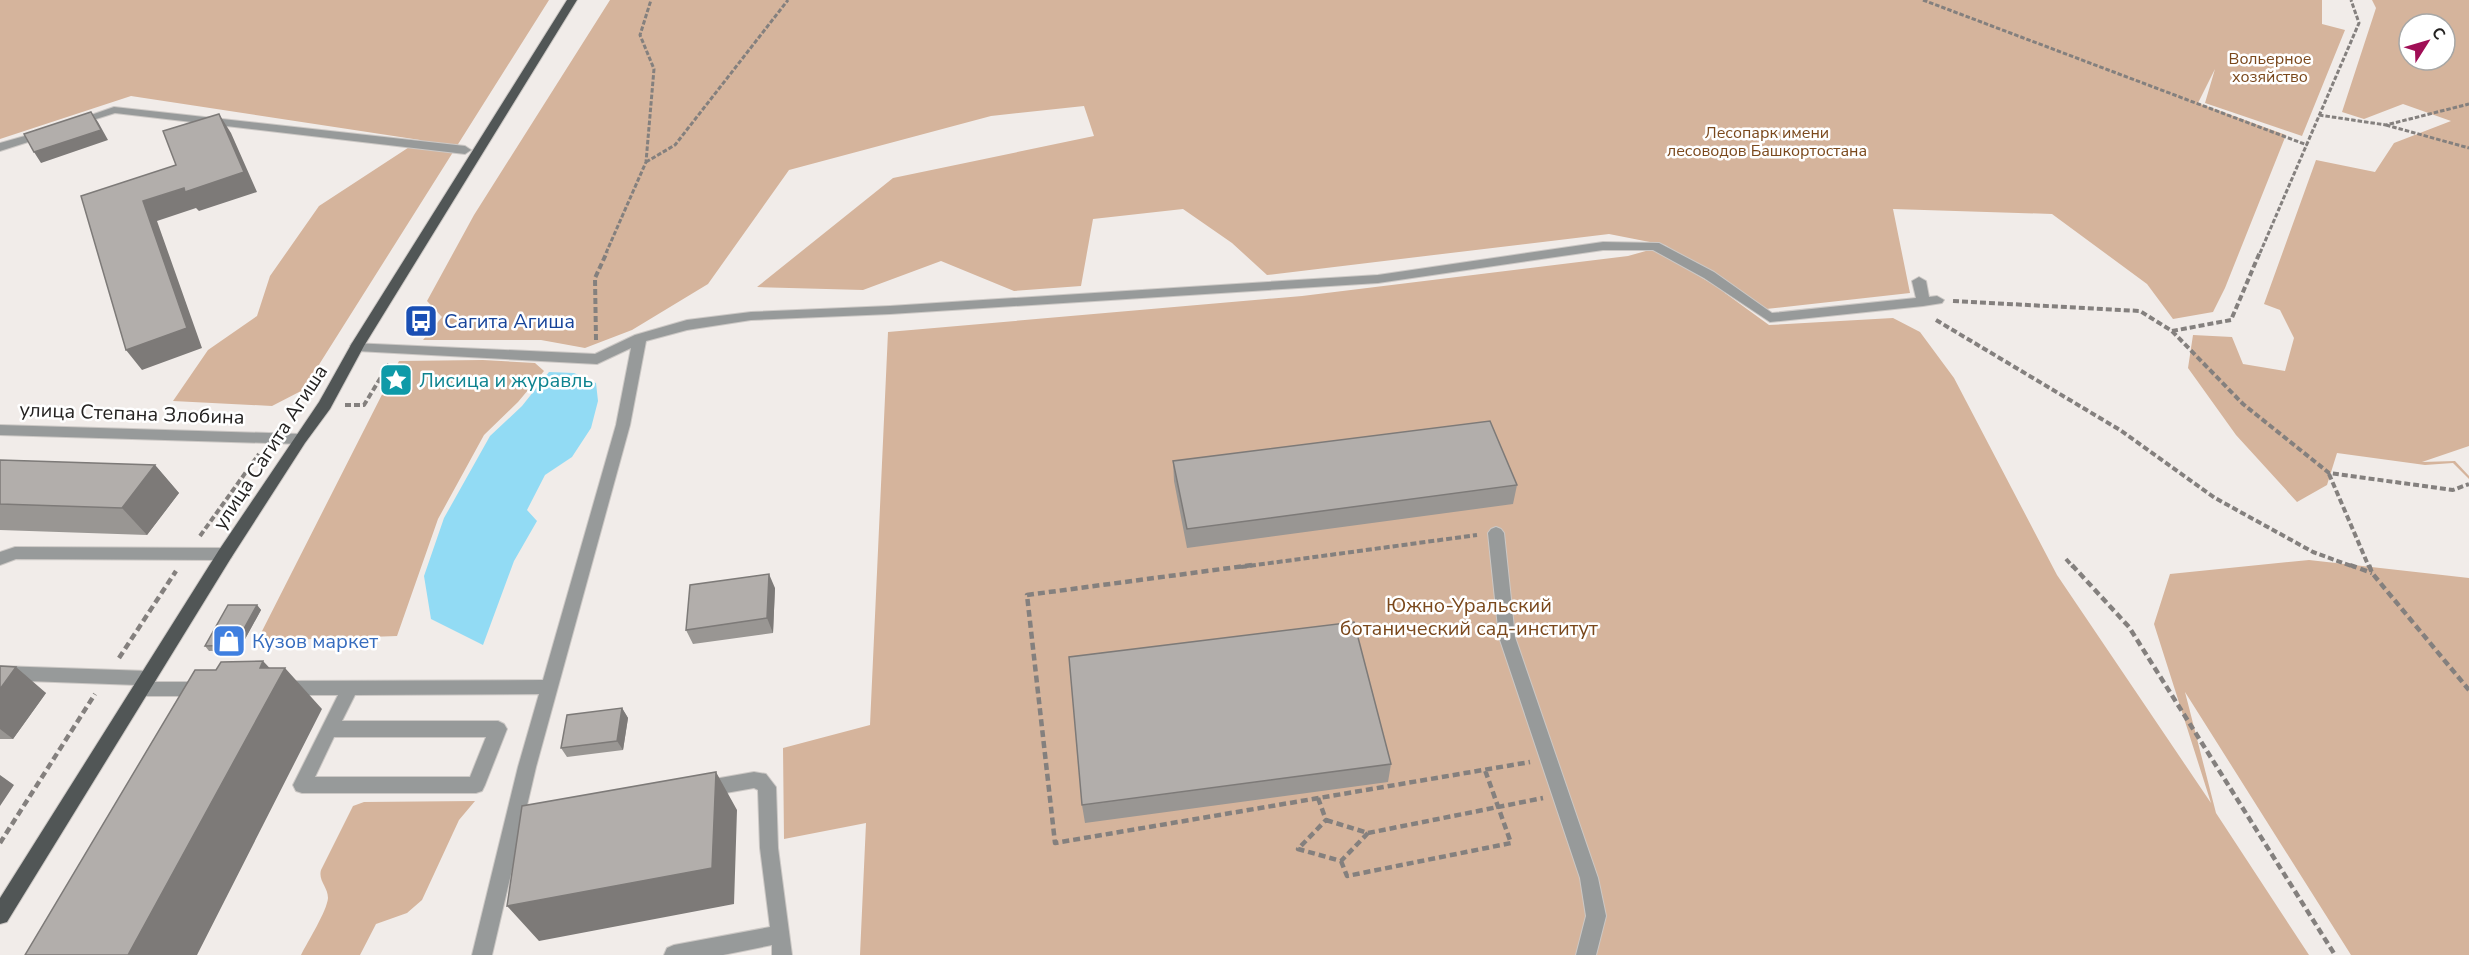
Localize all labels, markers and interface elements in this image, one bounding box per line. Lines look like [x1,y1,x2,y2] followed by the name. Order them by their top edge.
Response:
[2397,12,2457,72] north arrow
[2426,23,2450,45] text: С
[2229,48,2311,88] park label: Вольерное хозяйство
[1667,122,1867,162] park label: Лесопарк имени лесоводов Башкортостана
[403,303,439,339] bus stop icon: Сагита Агиша
[444,308,575,335] place label: Сагита Агиша
[207,359,334,535] street label: улица Сагита Агиша
[378,362,414,398] place icon: Лисица и журавль
[419,367,593,394] place label: Лисица и журавль
[19,396,245,431] street label: улица Степана Злобина
[1340,592,1598,642] park label: Южно-Уральский ботанический сад-институт
[211,623,247,659] shop icon: Кузов маркет
[252,628,378,655] place label: Кузов маркет

